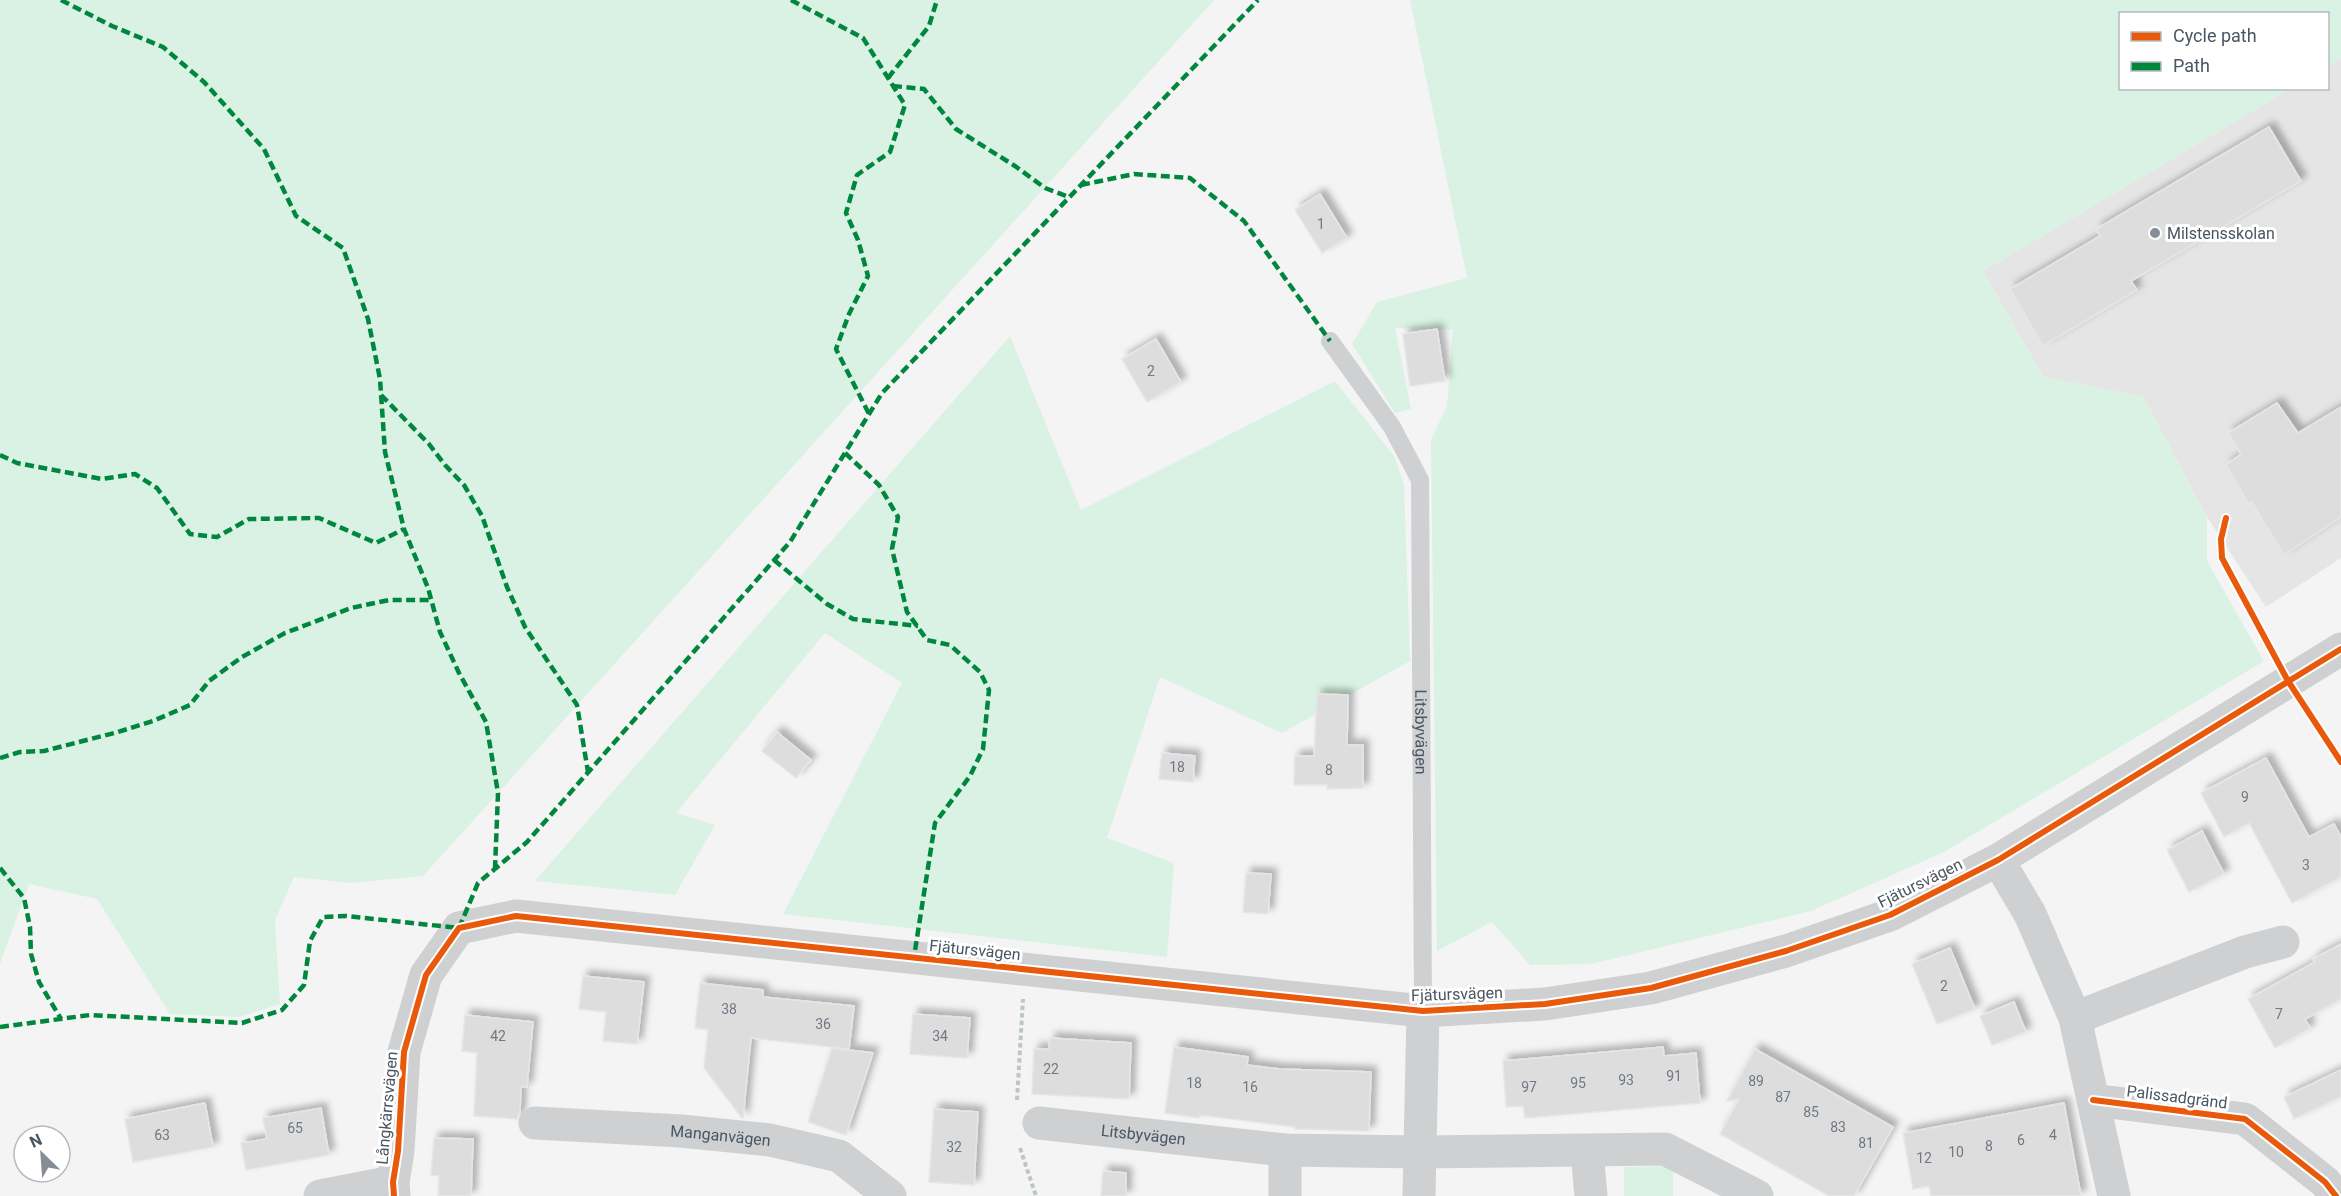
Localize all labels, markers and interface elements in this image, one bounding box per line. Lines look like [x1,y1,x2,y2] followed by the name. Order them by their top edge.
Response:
[2119,12,2329,90] legend
[2173,25,2257,46] text: Cycle path
[2173,55,2210,76] text: Path
[1317,216,1325,232] house number: 1
[2167,224,2275,243] place label: Milstensskolan
[2148,226,2162,240] marker: Milstensskolan
[1147,363,1155,379] house number: 2
[1412,689,1431,775] street label: Litsbyvägen
[1169,759,1185,775] house number: 18
[1325,762,1333,778] house number: 8
[2241,789,2249,805] house number: 9
[1875,854,1965,912] street label: Fjätursvägen
[2302,857,2310,873] house number: 3
[928,936,1022,964] street label: Fjätursvägen
[1940,978,1948,994] house number: 2
[1411,983,1503,1005] street label: Fjätursvägen
[721,1001,737,1017] house number: 38
[2275,1006,2283,1022] house number: 7
[815,1016,831,1032] house number: 36
[490,1028,506,1044] house number: 42
[932,1028,948,1044] house number: 34
[373,1051,401,1165] street label: Långkärrsvägen
[1043,1061,1059,1077] house number: 22
[1666,1068,1682,1084] house number: 91
[1618,1072,1634,1088] house number: 93
[1748,1073,1764,1089] house number: 89
[1186,1075,1202,1091] house number: 18
[1570,1075,1586,1091] house number: 95
[1242,1079,1258,1095] house number: 16
[1521,1079,1537,1095] house number: 97
[2126,1081,2228,1113] street label: Palissadgränd
[1775,1089,1791,1105] house number: 87
[1803,1104,1819,1120] house number: 85
[1830,1119,1846,1135] house number: 83
[287,1120,303,1136] house number: 65
[1100,1120,1187,1149] street label: Litsbyvägen
[670,1121,772,1150] street label: Manganvägen
[12,1124,72,1184] north arrow
[154,1127,170,1143] house number: 63
[2049,1127,2057,1143] house number: 4
[27,1130,45,1152] text: N
[2017,1132,2025,1148] house number: 6
[1858,1135,1874,1151] house number: 81
[1985,1138,1993,1154] house number: 8
[946,1139,962,1155] house number: 32
[1948,1144,1964,1160] house number: 10
[1916,1150,1932,1166] house number: 12

